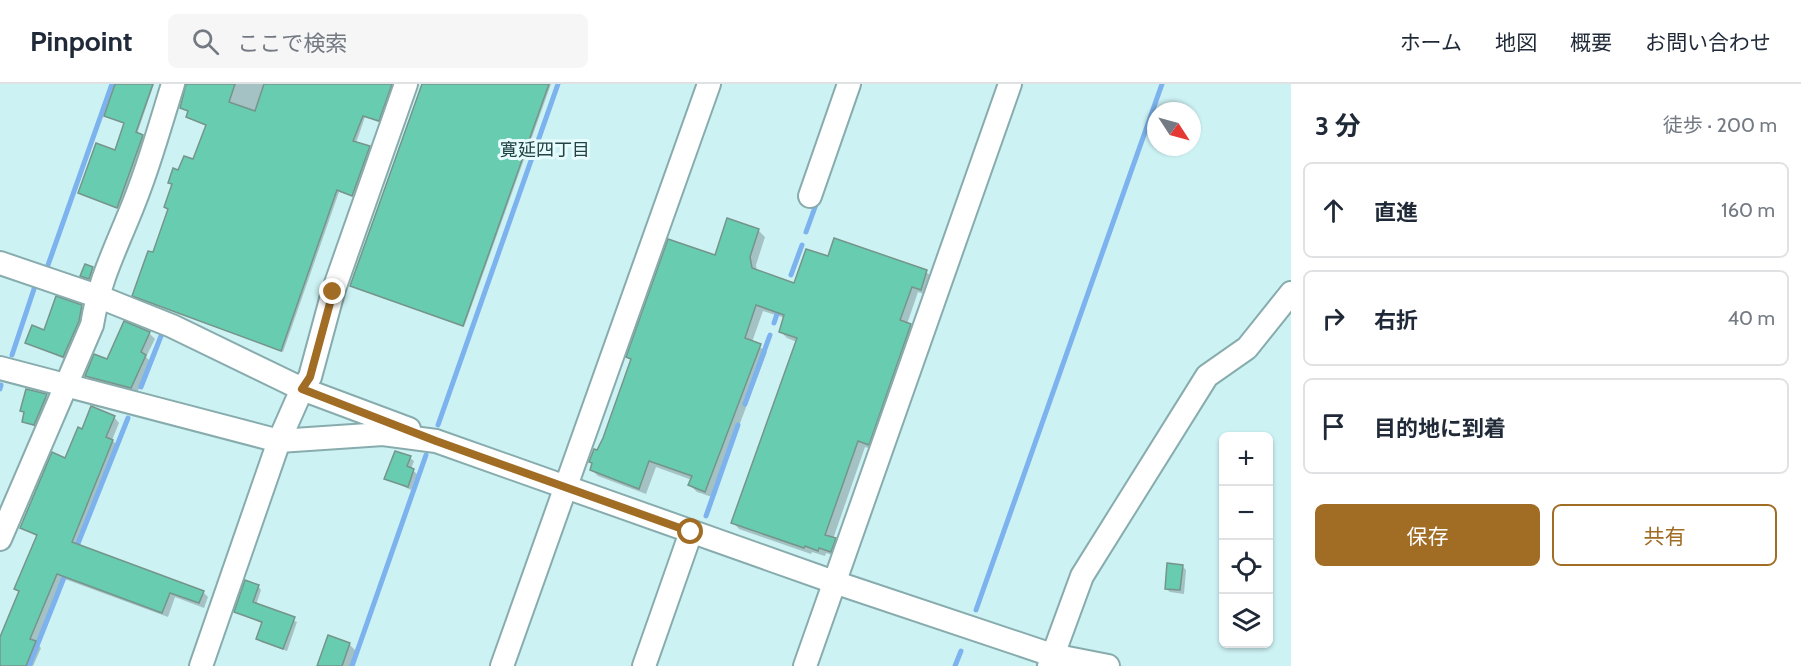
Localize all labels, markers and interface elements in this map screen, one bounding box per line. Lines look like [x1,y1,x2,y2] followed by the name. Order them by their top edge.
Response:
[168,14,588,68] search box
[30,24,132,58] text: Pinpoint
[189,25,222,58] icon: search
[237,30,347,57] text: ここで検索
[1400,30,1462,55] text: ホーム
[1495,30,1537,55] text: 地図
[1570,30,1612,55] text: 概要
[1645,30,1771,55] text: お問い合わせ
[1147,102,1201,156] north arrow
[1315,110,1361,142] text: 3 分
[1663,113,1777,137] text: 徒歩 · 200 m
[500,139,590,161] district label: 寛延四丁目
[1317,194,1350,227] icon: ahead
[1721,198,1775,222] text: 160 m
[1374,199,1418,226] text: 直進
[319,278,345,304] route end
[1317,302,1350,335] icon: right
[1727,306,1775,330] text: 40 m
[1374,307,1418,334] text: 右折
[1317,410,1350,443] icon: arrive
[1374,415,1506,442] text: 目的地に到着
[1219,432,1273,648] map controls
[1219,432,1273,486] button: +
[1219,486,1273,540] button: −
[1315,504,1540,566] button: 保存
[1552,504,1777,566] button: 共有
[677,518,703,544] route start
[1219,540,1273,594] button: locate
[1219,594,1273,648] button: layers

